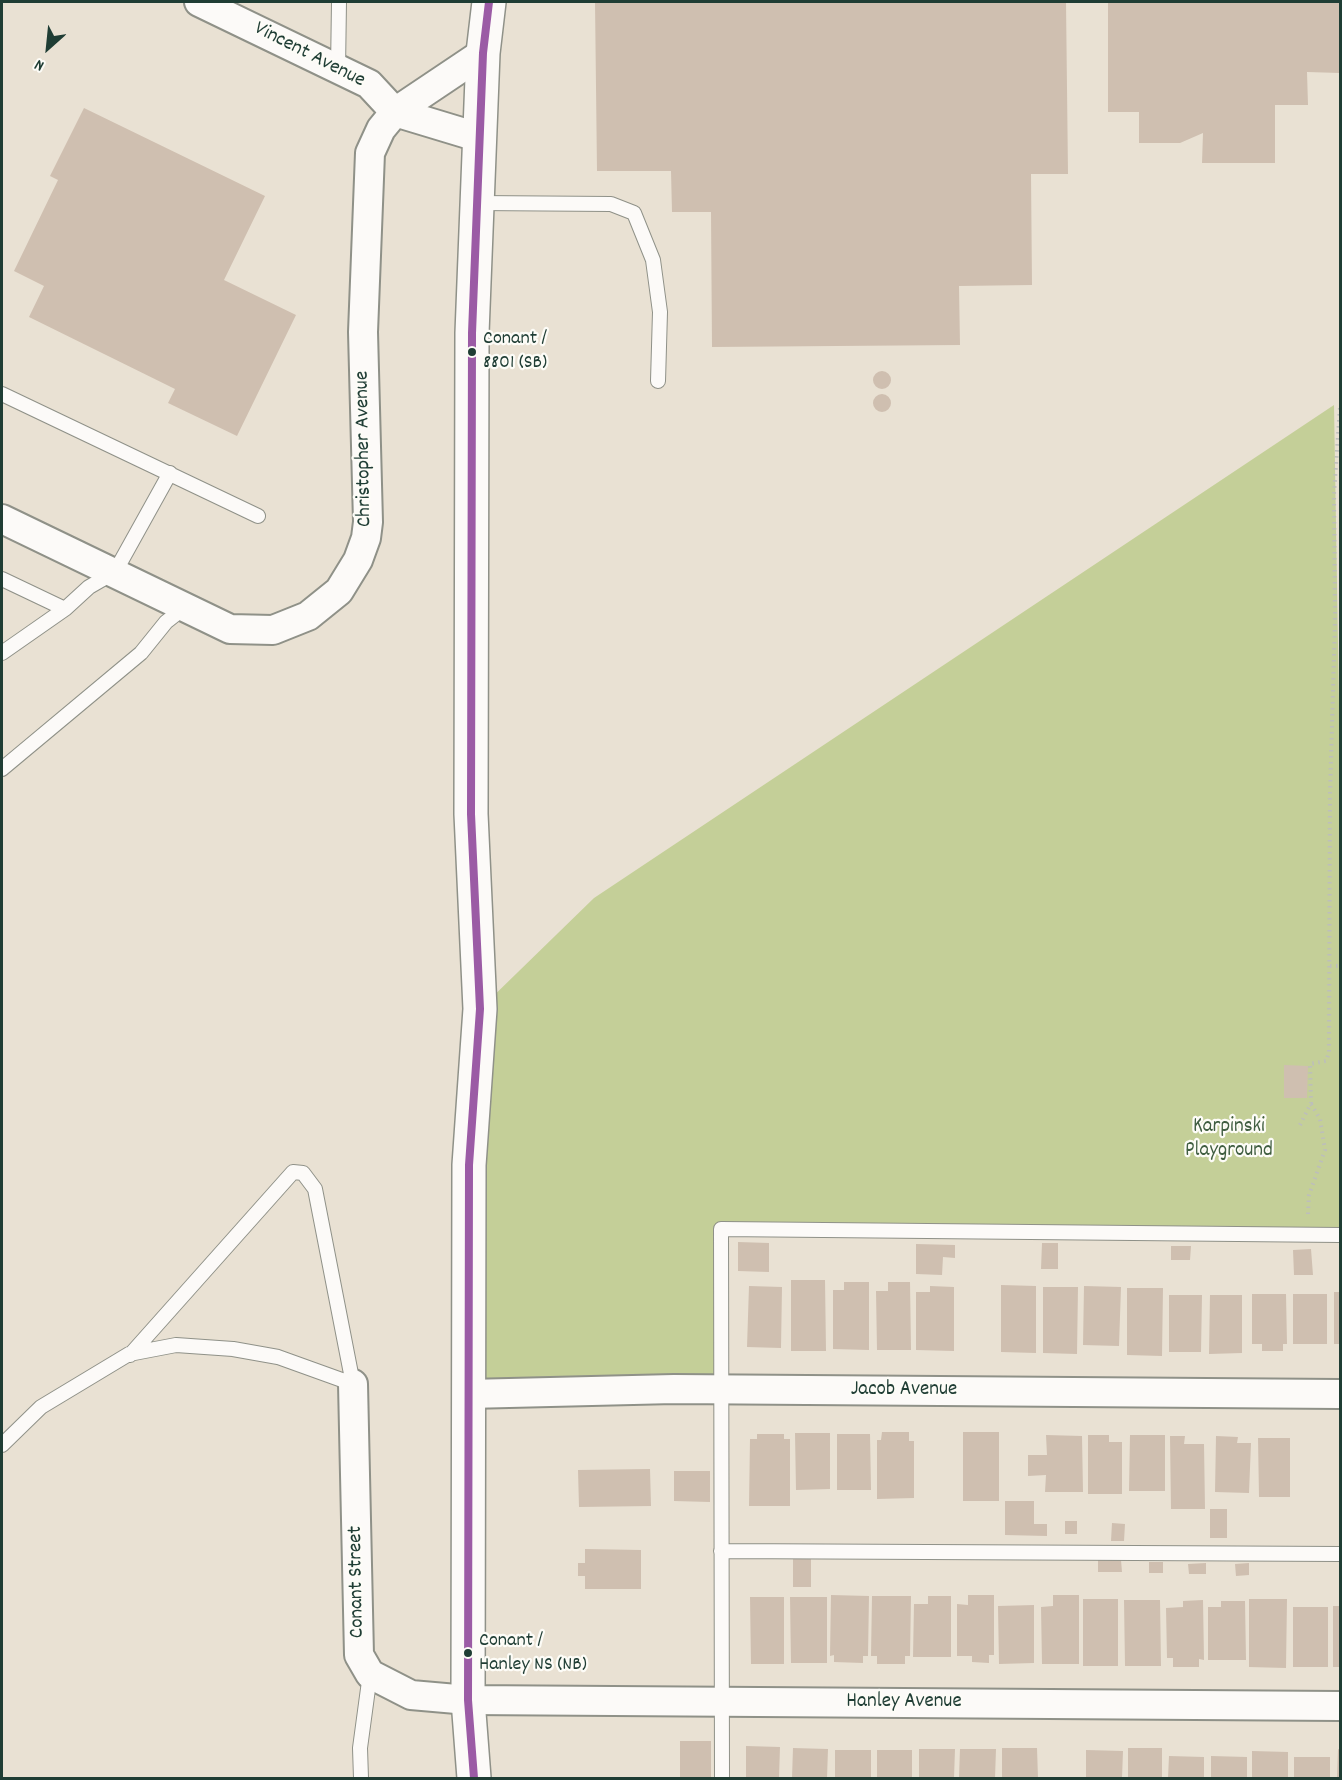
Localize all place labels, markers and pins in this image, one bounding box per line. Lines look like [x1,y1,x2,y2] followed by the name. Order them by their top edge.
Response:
[483,328,547,375] place label: Conant / 8801 (SB)
[466,346,478,358] marker: Conant / 8801 (SB)
[479,1630,587,1677] place label: Conant / Hanley NS (NB)
[462,1647,474,1659] marker: Conant / Hanley NS (NB)

